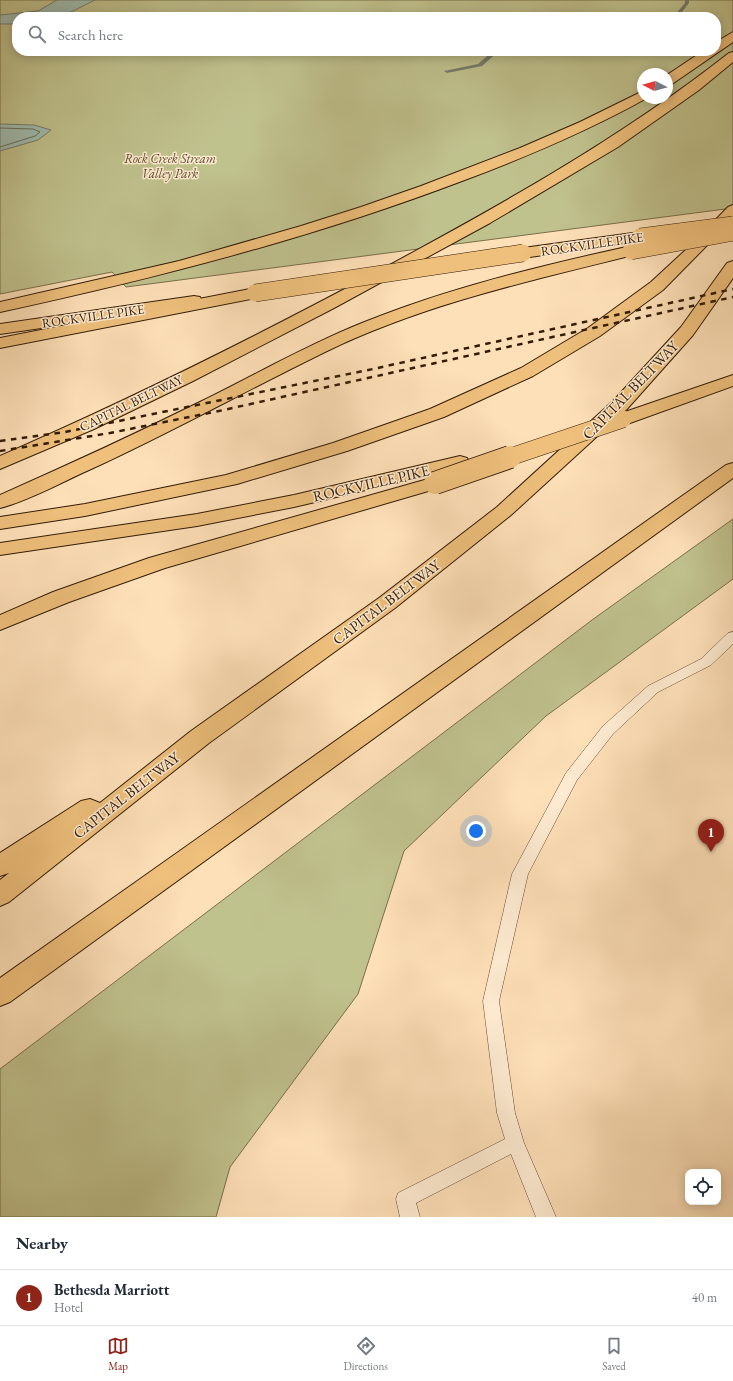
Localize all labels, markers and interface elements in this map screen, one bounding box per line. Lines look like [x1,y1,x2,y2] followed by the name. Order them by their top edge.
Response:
[12,12,721,56] search box
[26,23,48,45] icon: search
[58,25,123,44] text: Search here
[637,68,673,104] north arrow
[124,150,216,182] park label: Rock Creek Stream Valley Park
[540,228,644,260] street label: ROCKVILLE PIKE
[41,300,145,332] street label: ROCKVILLE PIKE
[578,336,683,443] street label: CAPITAL BELTWAY
[77,370,187,435] street label: CAPITAL BELTWAY
[311,460,432,506] street label: ROCKVILLE PIKE
[328,555,445,649] street label: CAPITAL BELTWAY
[69,747,184,842] street label: CAPITAL BELTWAY
[698,819,724,852] pin: 1
[466,821,486,841] your location
[685,1169,721,1205] map controls
[685,1169,721,1205] button: locate
[16,1232,68,1254] text: Nearby
[54,1280,169,1299] text: Bethesda Marriott
[26,1289,32,1306] text: 1
[692,1289,717,1306] text: 40 m
[54,1299,83,1316] text: Hotel
[107,1335,129,1373] tab: Map
[344,1335,388,1373] tab: Directions
[602,1335,626,1373] tab: Saved

